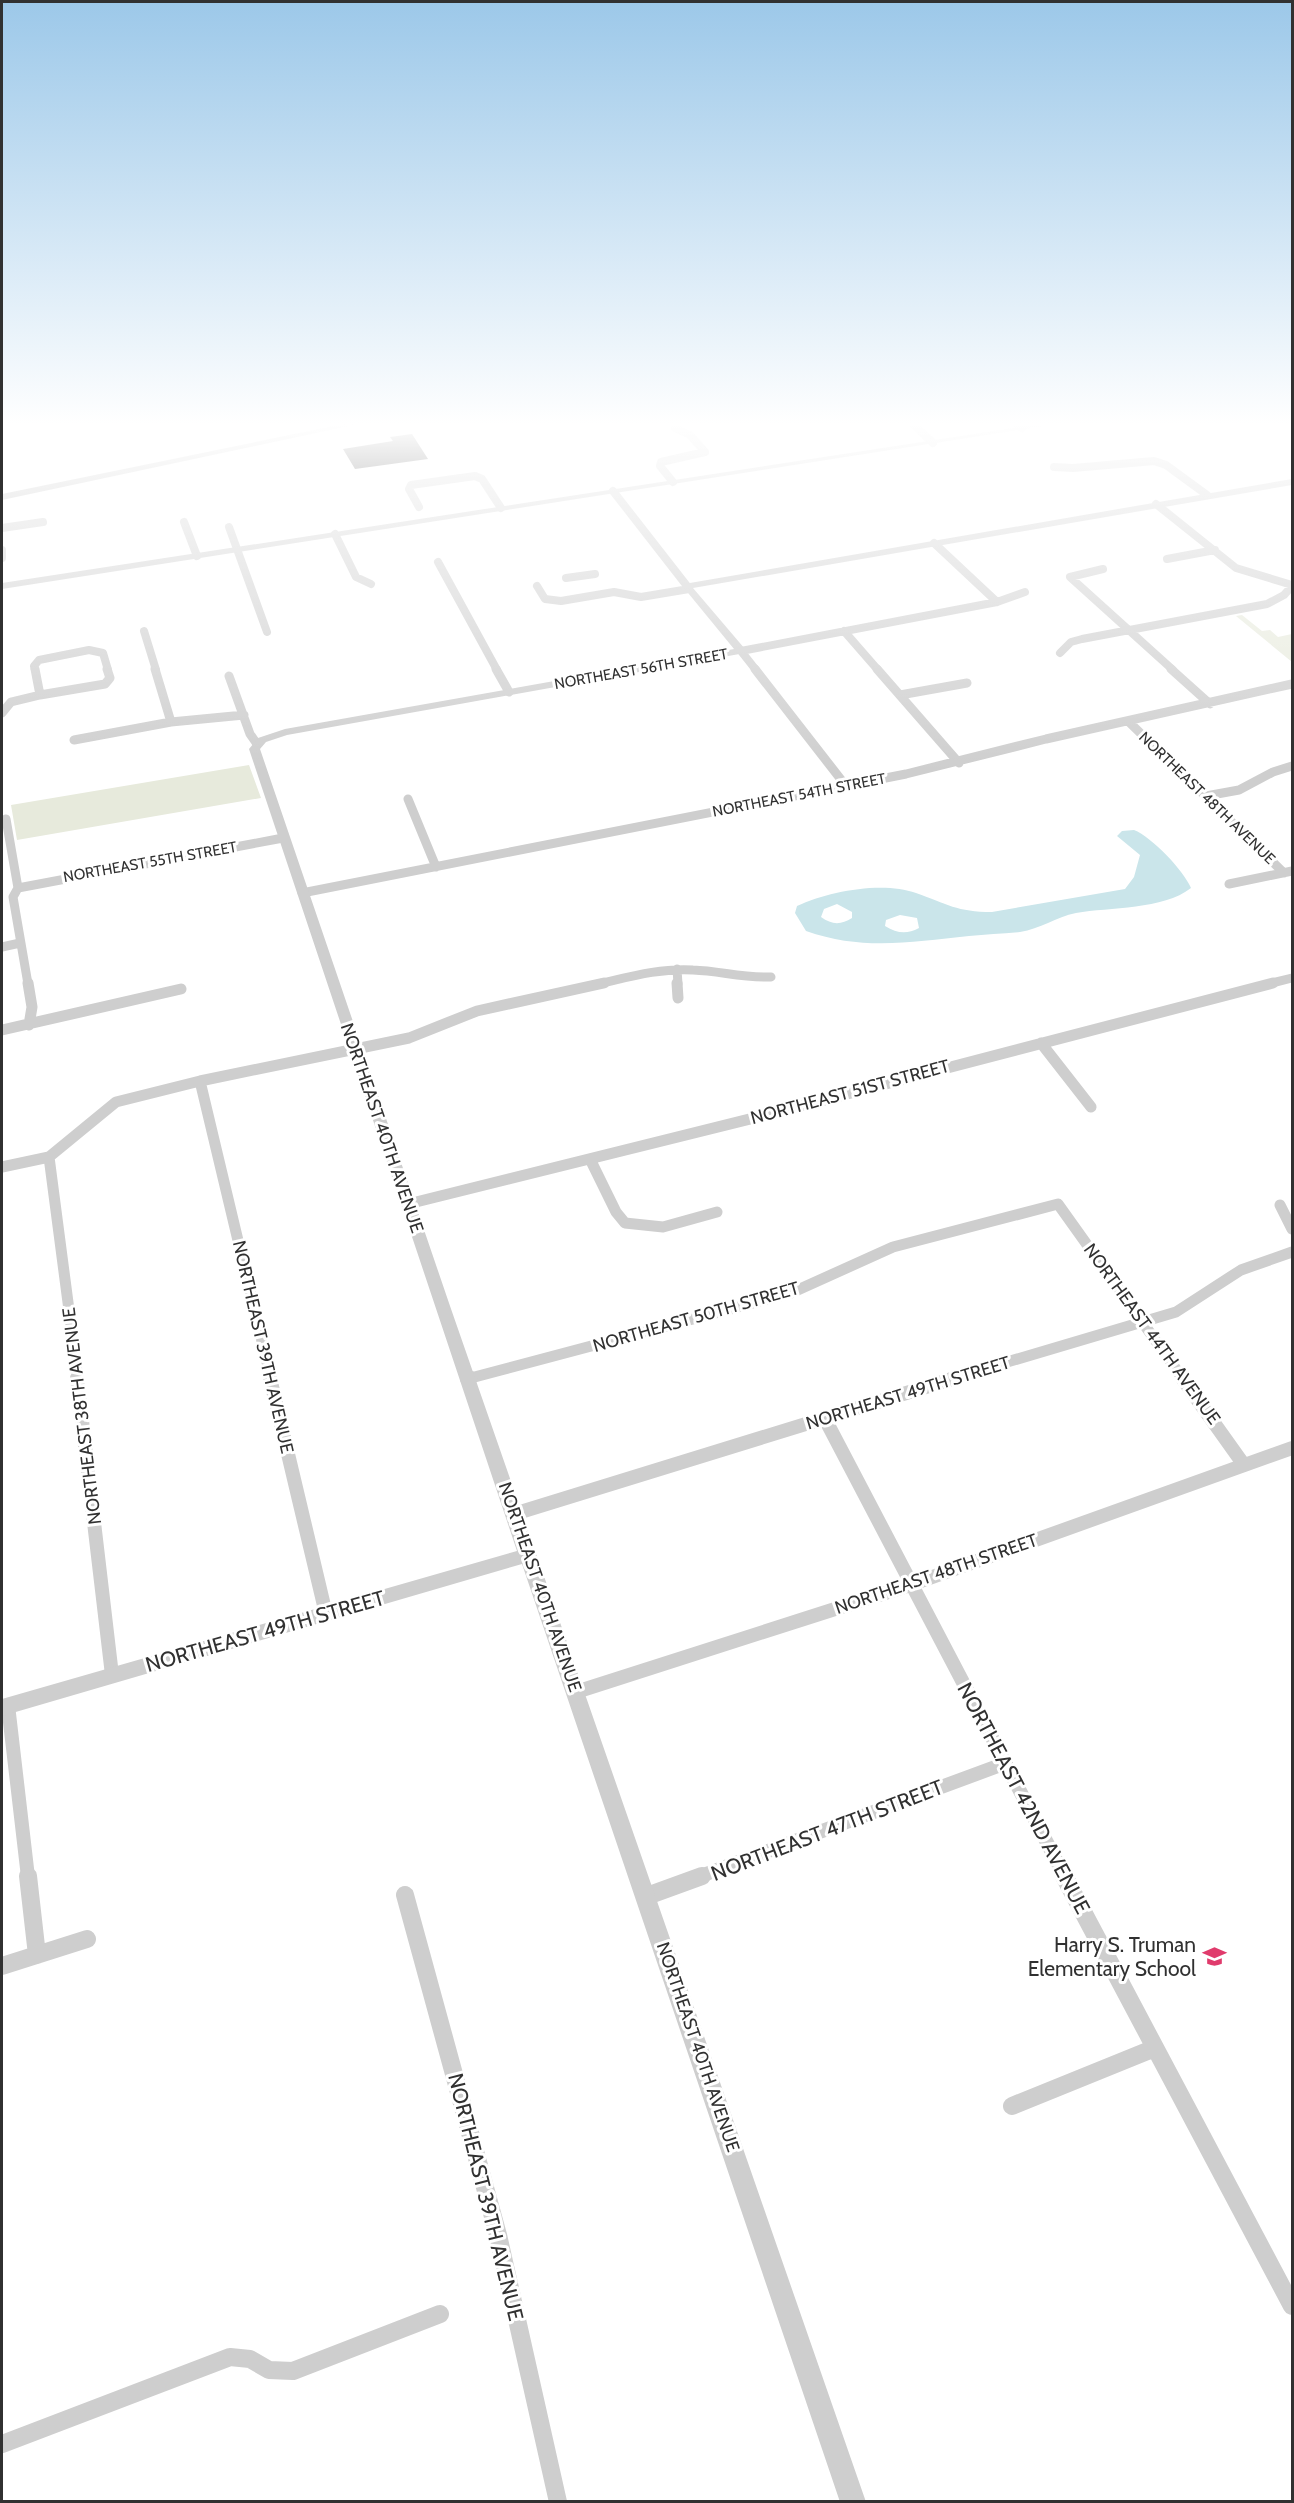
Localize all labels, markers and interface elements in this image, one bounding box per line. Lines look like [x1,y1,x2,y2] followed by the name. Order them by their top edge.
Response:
[553,645,729,693] street label: NORTHEAST 56TH STREET
[1135,728,1279,868] street label: NORTHEAST 48TH AVENUE
[711,769,887,821] street label: NORTHEAST 54TH STREET
[62,838,238,886] street label: NORTHEAST 55TH STREET
[336,1020,428,1236] street label: NORTHEAST 40TH AVENUE
[748,1055,952,1129] street label: NORTHEAST 51ST STREET
[228,1238,298,1456] street label: NORTHEAST 39TH AVENUE
[1079,1239,1225,1429] street label: NORTHEAST 44TH AVENUE
[590,1277,802,1357] street label: NORTHEAST 50TH STREET
[58,1306,106,1526] street label: NORTHEAST 38TH AVENUE
[803,1351,1013,1435] street label: NORTHEAST 49TH STREET
[494,1479,586,1695] street label: NORTHEAST 40TH AVENUE
[832,1529,1041,1619] street label: NORTHEAST 48TH STREET
[143,1585,387,1677] street label: NORTHEAST 49TH STREET
[952,1678,1096,1918] street label: NORTHEAST 42ND AVENUE
[707,1774,947,1886] street label: NORTHEAST 47TH STREET
[1028,1932,1196,1981] place label: Harry S. Truman Elementary School
[652,1939,744,2155] street label: NORTHEAST 40TH AVENUE
[1201,1943,1227,1969] school or university icon: Harry S. Truman Elementary School
[443,2071,529,2323] street label: NORTHEAST 39TH AVENUE

